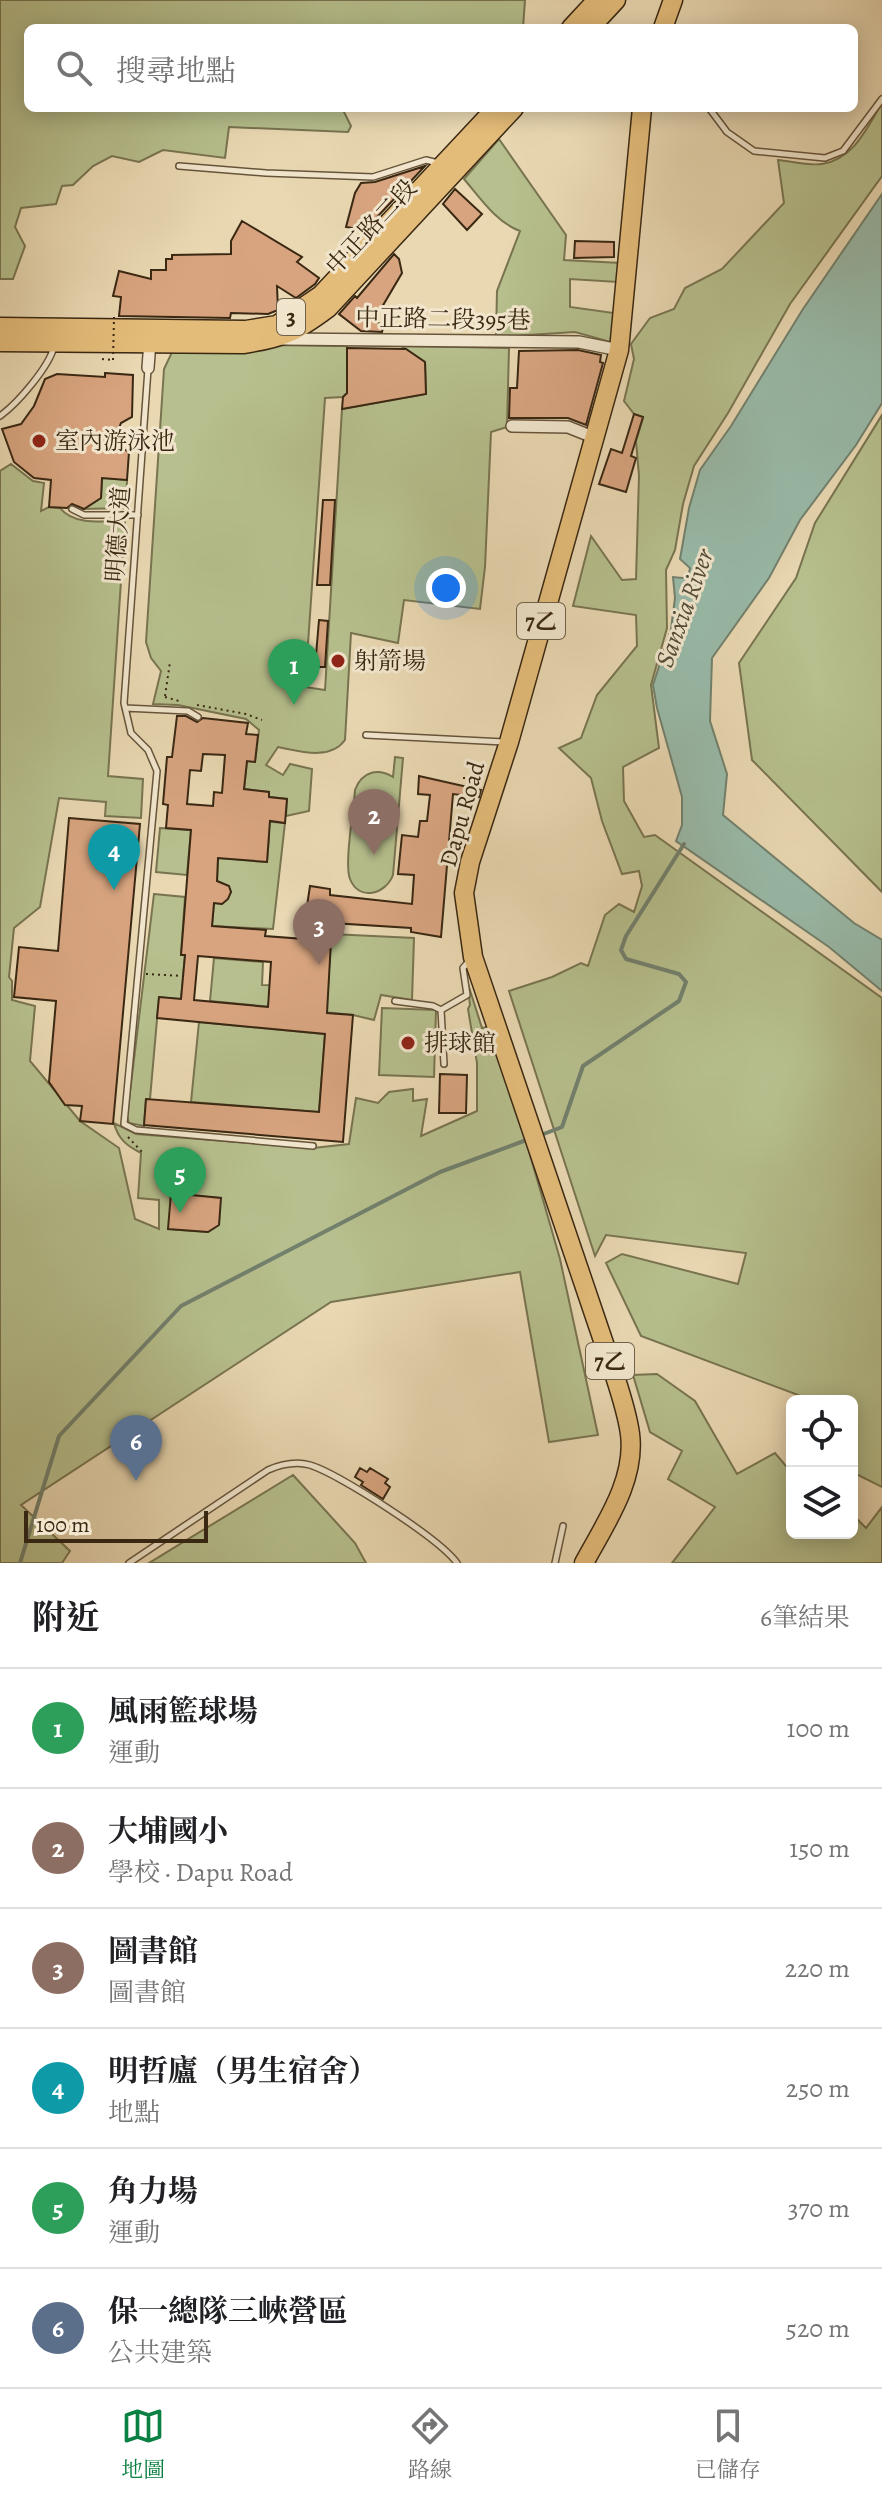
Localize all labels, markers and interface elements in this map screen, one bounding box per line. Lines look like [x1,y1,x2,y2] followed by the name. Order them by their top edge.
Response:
[24,24,858,112] search box
[52,46,96,90] icon: search
[116,51,236,91] text: 搜尋地點
[318,172,424,282] street label: 中正路二段
[277,299,305,335] road number: 3
[355,301,531,337] street label: 中正路二段395巷
[55,425,175,457] place label: 室內游泳池
[30,432,48,450] marker: 室內游泳池
[99,485,137,583] street label: 明德大道
[647,543,722,672] water label: Sanxia River
[426,568,466,608] your location
[517,603,565,639] road number: 7乙
[268,639,320,705] pin: 1
[354,645,426,677] place label: 射箭場
[329,652,347,670] marker: 射箭場
[432,757,492,871] street label: Dapu Road
[348,789,400,855] pin: 2
[88,824,140,890] pin: 4
[293,899,345,965] pin: 3
[424,1027,496,1059] place label: 排球館
[399,1034,417,1052] marker: 排球館
[154,1147,206,1213] pin: 5
[586,1343,634,1379] road number: 7乙
[786,1395,858,1539] map controls
[786,1395,858,1467] button: locate
[110,1415,162,1481] pin: 6
[786,1467,858,1539] button: layers
[24,1507,208,1543] scale bar
[36,1510,90,1540] text: 100 m
[32,1594,100,1641] text: 附近
[760,1600,850,1635] text: 6筆結果
[108,1691,258,1731] text: 風雨籃球場
[53,1711,63,1746] text: 1
[787,1711,850,1746] text: 100 m
[108,1735,160,1770] text: 運動
[108,1811,228,1851] text: 大埔國小
[52,1831,64,1866] text: 2
[789,1831,850,1866] text: 150 m
[108,1855,293,1890] text: 學校 · Dapu Road
[108,1931,198,1971] text: 圖書館
[52,1951,64,1986] text: 3
[785,1951,850,1986] text: 220 m
[108,1975,186,2010] text: 圖書館
[108,2051,378,2091] text: 明哲廬（男生宿舍）
[52,2071,64,2106] text: 4
[786,2071,850,2106] text: 250 m
[108,2095,160,2130] text: 地點
[108,2171,198,2211] text: 角力場
[52,2191,64,2226] text: 5
[788,2191,850,2226] text: 370 m
[108,2215,160,2250] text: 運動
[108,2291,348,2331] text: 保一總隊三峽營區
[52,2311,64,2346] text: 6
[786,2311,850,2346] text: 520 m
[108,2335,212,2370] text: 公共建築
[121,2404,165,2485] tab: 地圖
[408,2404,452,2485] tab: 路線
[695,2404,761,2485] tab: 已儲存

